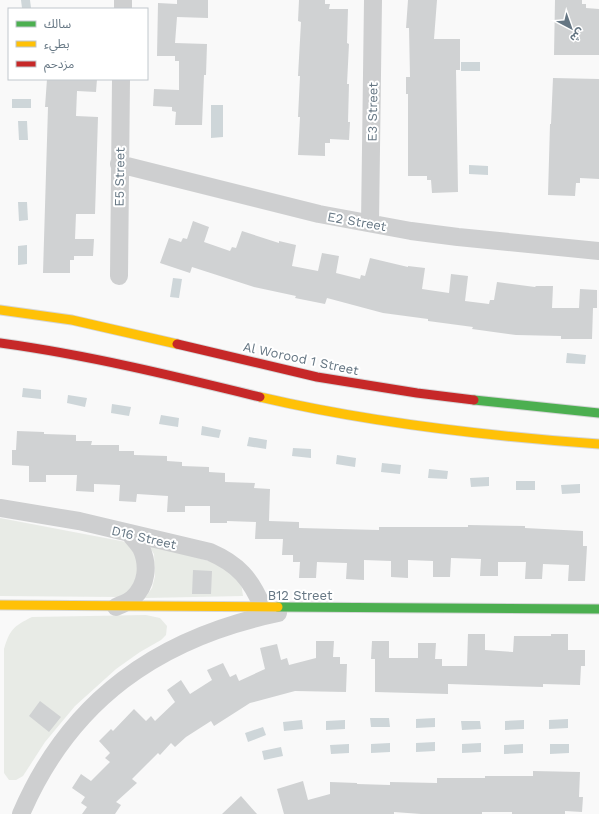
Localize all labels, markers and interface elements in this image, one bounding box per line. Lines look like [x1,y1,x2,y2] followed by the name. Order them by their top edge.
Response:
[8,8,148,80] legend
[551,8,591,48] north arrow
[44,17,71,31] text: سالك
[567,25,587,45] text: ش
[44,37,70,54] text: بطيء
[44,57,74,73] text: مزدحم
[364,82,381,142] street label: E3 Street
[111,147,128,207] street label: E5 Street
[326,209,388,234] street label: E2 Street
[242,339,361,378] street label: Al Worood 1 Street
[110,523,178,552] street label: D16 Street
[268,588,333,603] street label: B12 Street

